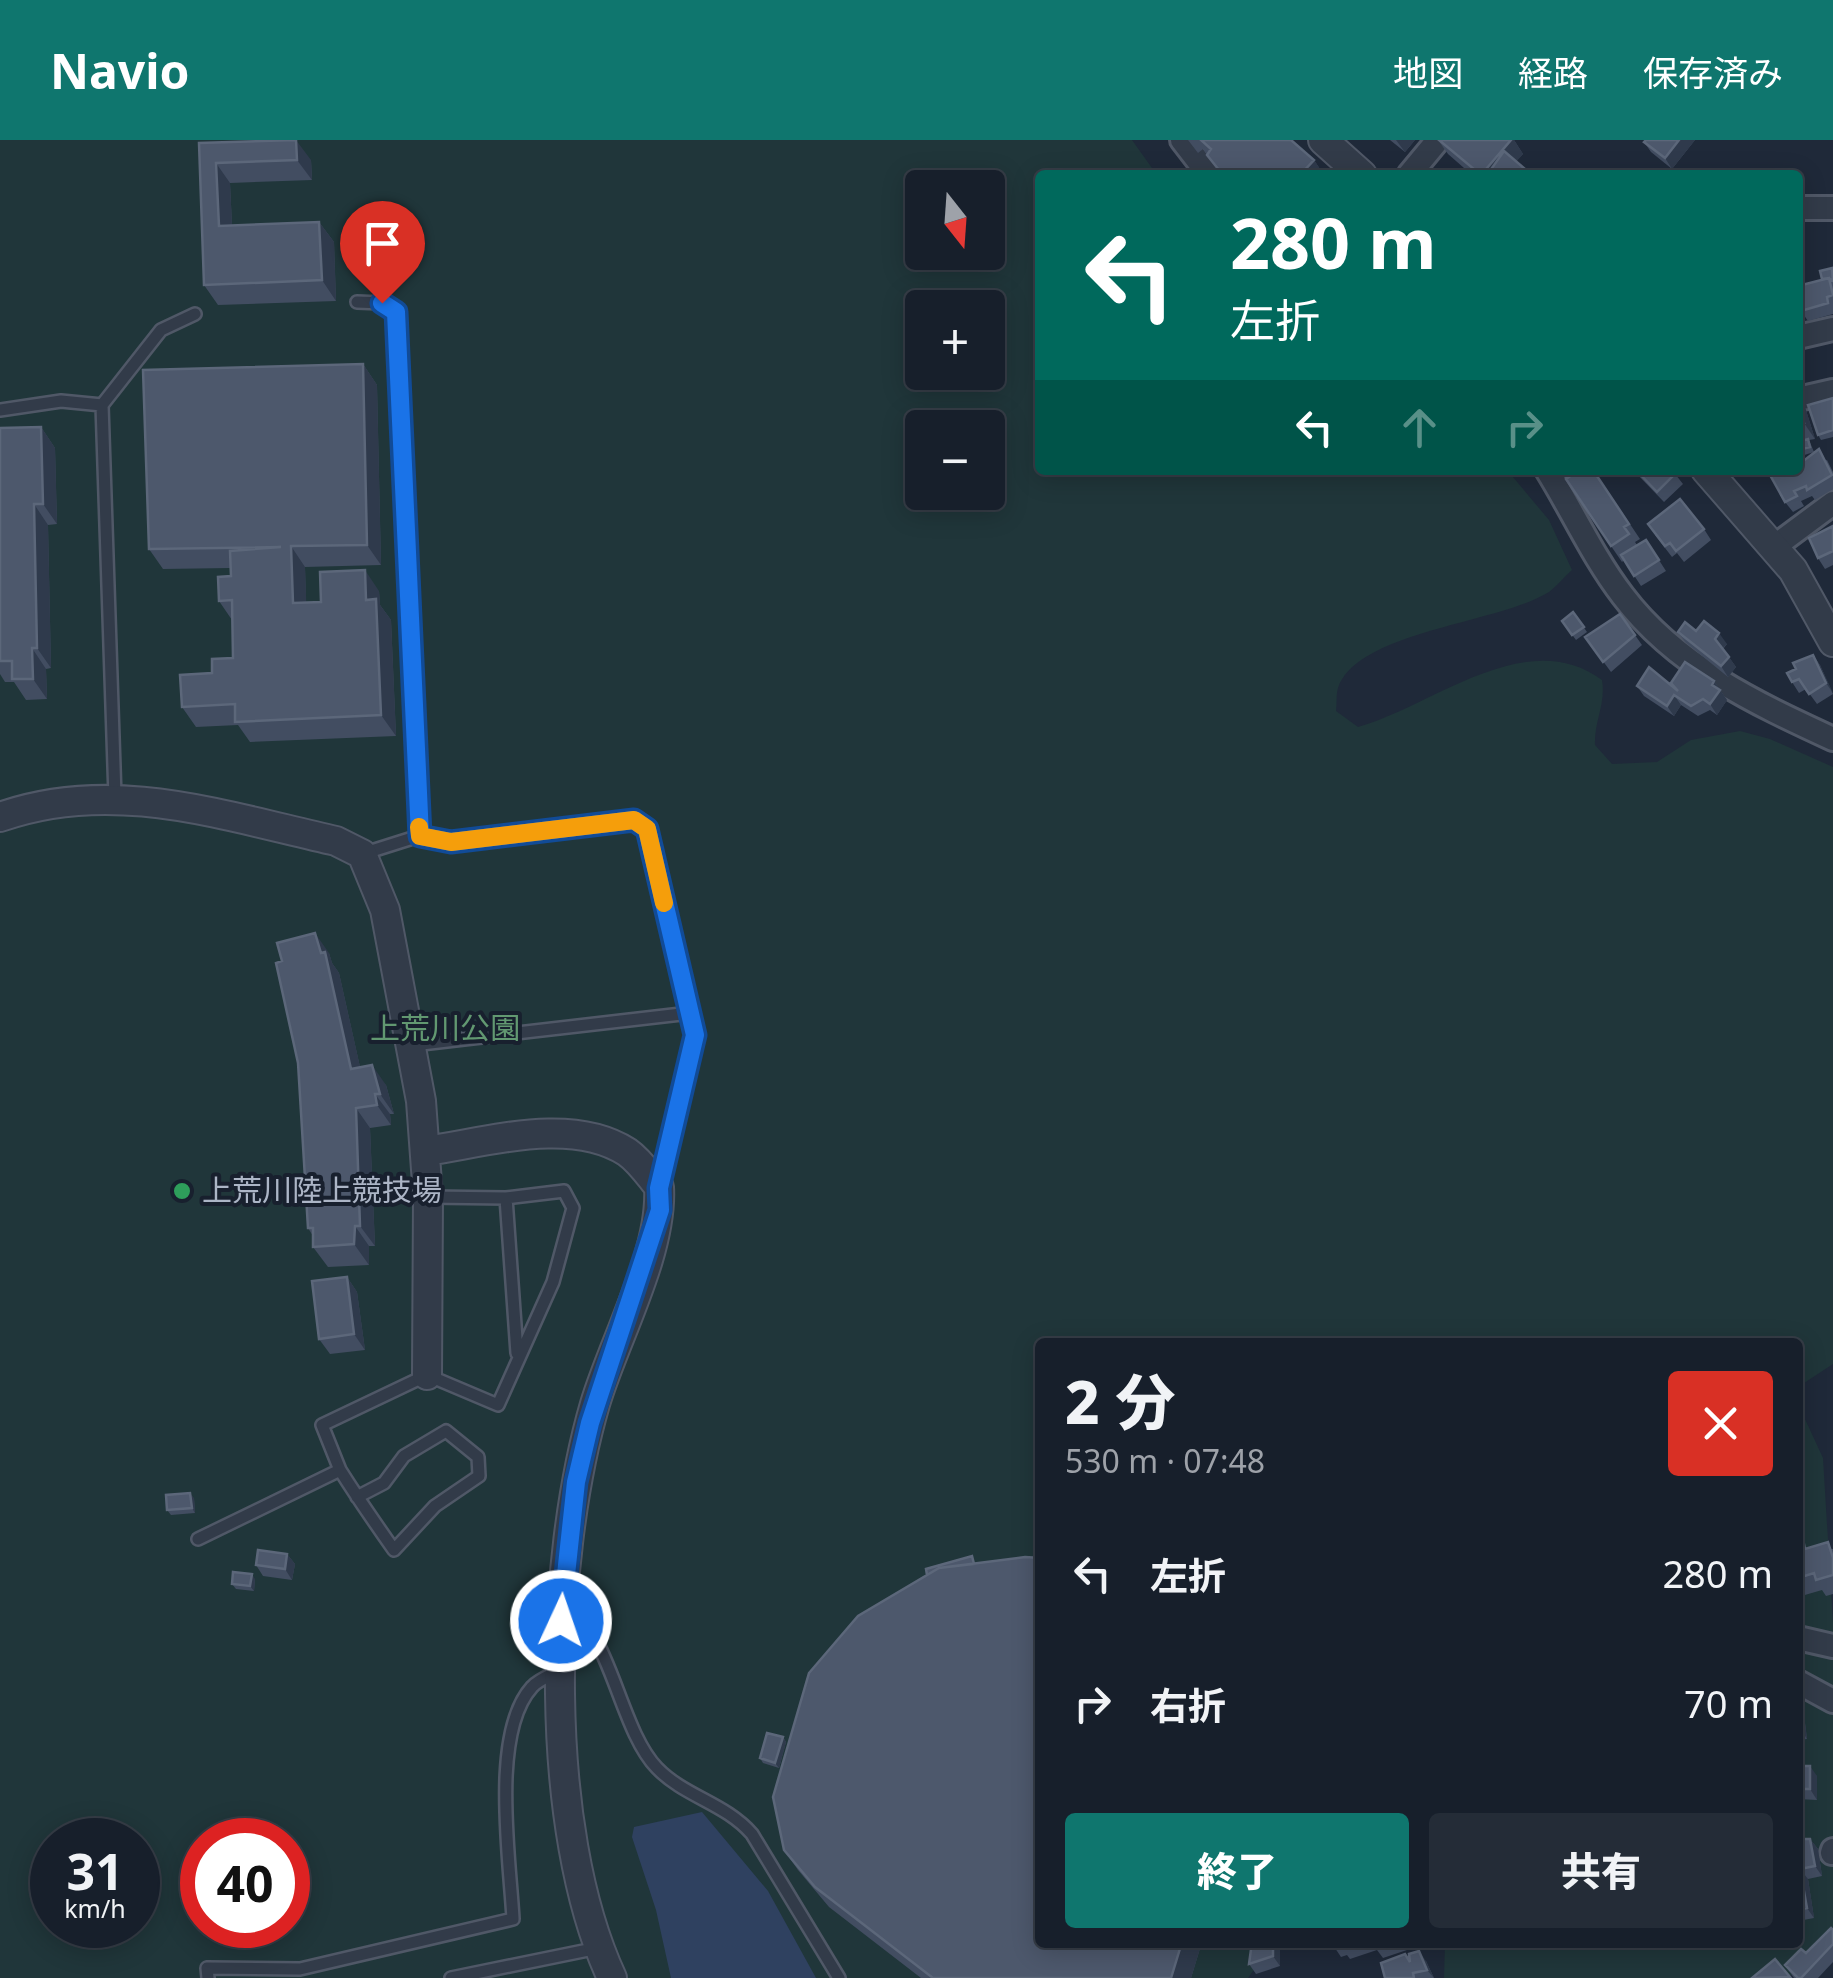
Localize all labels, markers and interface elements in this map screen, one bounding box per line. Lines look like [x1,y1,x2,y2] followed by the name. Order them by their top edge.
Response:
[50,38,190,103] text: Navio
[1393,49,1463,96] text: 地図
[1518,49,1588,96] text: 経路
[1643,49,1783,96] text: 保存済み
[905,170,1005,270] north arrow
[905,170,1005,510] map controls
[1230,194,1437,290] text: 280 m
[340,201,425,304] pin
[1065,210,1195,340] icon: left
[355,216,410,271] icon: arrive
[1230,289,1320,350] text: 左折
[905,290,1005,390] button: +
[1287,400,1342,455] icon: left
[1392,400,1447,455] icon: ahead
[1497,400,1552,455] icon: right
[905,410,1005,510] button: −
[370,1007,520,1048] park label: 上荒川公園
[202,1169,442,1210] place label: 上荒川陸上競技場
[171,1180,193,1202] marker: 上荒川陸上競技場
[1065,1360,1175,1442] text: 2 分
[1668,1371,1773,1476] button: close
[1065,1439,1265,1482] text: 530 m · 07:48
[1065,1546,1120,1601] icon: left
[1662,1547,1773,1599] text: 280 m
[1150,1549,1226,1601] text: 左折
[509,1569,613,1673] position arrow
[1065,1676,1120,1731] icon: right
[1684,1677,1773,1729] text: 70 m
[1150,1679,1226,1731] text: 右折
[1065,1813,1409,1928] button: 終了
[1429,1813,1773,1928] button: 共有
[180,1818,310,1948] speed limit sign: 40
[66,1837,124,1905] text: 31
[64,1891,126,1925] text: km/h

